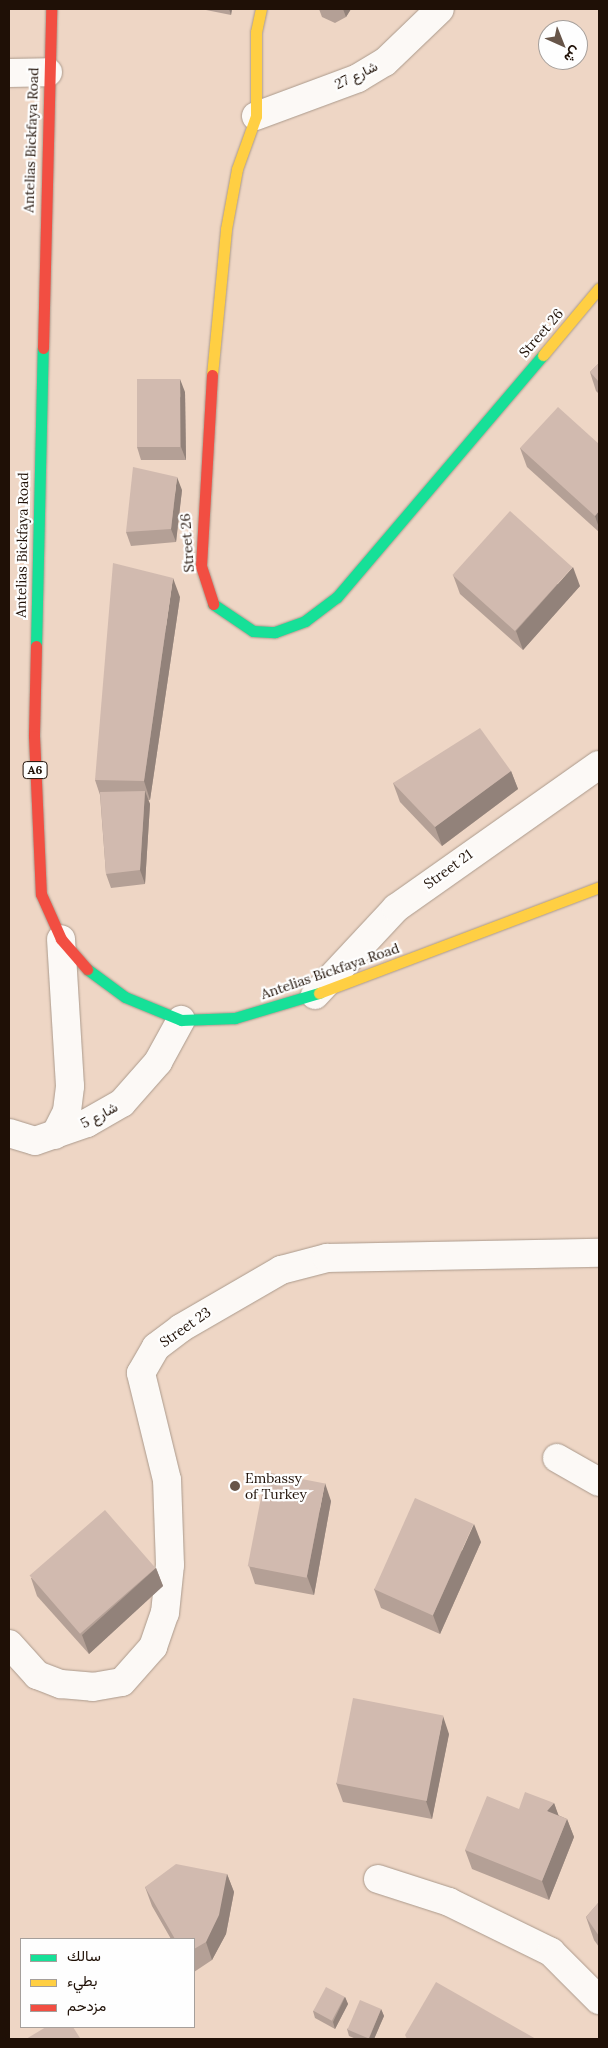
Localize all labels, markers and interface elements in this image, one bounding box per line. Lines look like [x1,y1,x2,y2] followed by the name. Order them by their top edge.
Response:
[538,20,588,70] north arrow
[560,43,585,67] text: ش
[332,57,380,93] street label: شارع 27
[20,67,42,213] street label: Antelias Bickfaya Road
[515,305,567,361] street label: Street 26
[12,472,32,618] street label: Antelias Bickfaya Road
[177,513,197,573] street label: Street 26
[22,760,48,780] road number: A6
[420,846,476,892] street label: Street 21
[259,939,401,1003] street label: Antelias Bickfaya Road
[78,1098,120,1132] street label: شارع 5
[156,1303,214,1351] street label: Street 23
[245,1470,307,1502] place label: Embassy of Turkey
[229,1480,241,1492] marker: Embassy of Turkey
[20,1938,195,2028] legend
[67,1946,101,1965] text: سالك
[67,1971,97,1990] text: بطيء
[67,1996,106,2015] text: مزدحم

